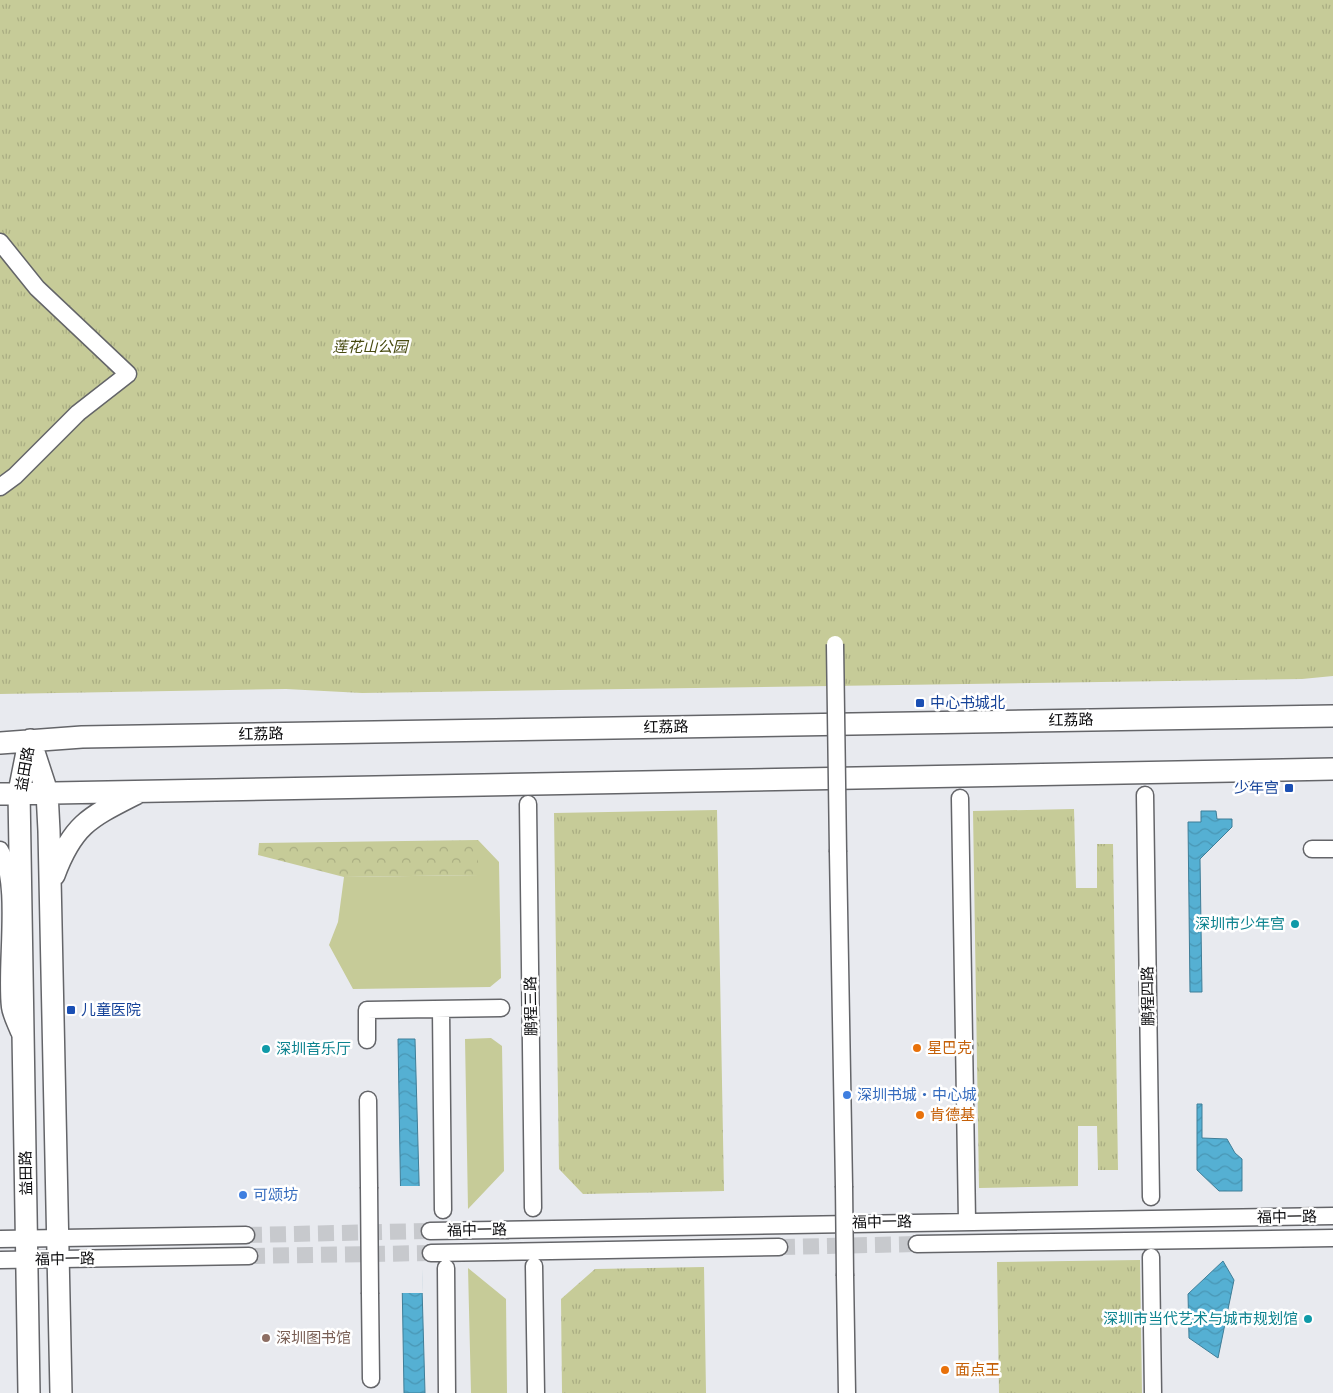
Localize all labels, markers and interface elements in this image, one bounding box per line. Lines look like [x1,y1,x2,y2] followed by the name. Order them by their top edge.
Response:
[332,335,409,356] park label: 莲花山公园
[930,691,1005,712] place label: 中心书城北
[914,697,926,709] marker: 中心书城北
[1048,708,1094,729] street label: 红荔路
[643,715,689,736] street label: 红荔路
[238,722,284,743] street label: 红荔路
[9,745,38,793] street label: 益田路
[1234,776,1279,797] place label: 少年宫
[1283,782,1295,794] marker: 少年宫
[1195,912,1285,933] place label: 深圳市少年宫
[1289,918,1301,930] marker: 深圳市少年宫
[1135,966,1158,1026] street label: 鹏程四路
[518,976,541,1036] street label: 鹏程三路
[81,998,141,1019] place label: 儿童医院
[65,1004,77,1016] marker: 儿童医院
[927,1036,972,1057] place label: 星巴克
[276,1037,351,1058] place label: 深圳音乐厅
[911,1042,923,1054] marker: 星巴克
[260,1043,272,1055] marker: 深圳音乐厅
[857,1083,977,1104] place label: 深圳书城·中心城
[841,1089,853,1101] marker: 深圳书城·中心城
[930,1103,975,1124] place label: 肯德基
[914,1109,926,1121] marker: 肯德基
[14,1150,35,1196] street label: 益田路
[253,1183,298,1204] place label: 可颂坊
[237,1189,249,1201] marker: 可颂坊
[1257,1204,1317,1227] street label: 福中一路
[852,1209,912,1232] street label: 福中一路
[447,1217,507,1240] street label: 福中一路
[35,1246,95,1269] street label: 福中一路
[1103,1307,1298,1328] place label: 深圳市当代艺术与城市规划馆
[1302,1313,1314,1325] marker: 深圳市当代艺术与城市规划馆
[276,1326,351,1347] place label: 深圳图书馆
[260,1332,272,1344] marker: 深圳图书馆
[955,1358,1000,1379] place label: 面点王
[939,1364,951,1376] marker: 面点王

